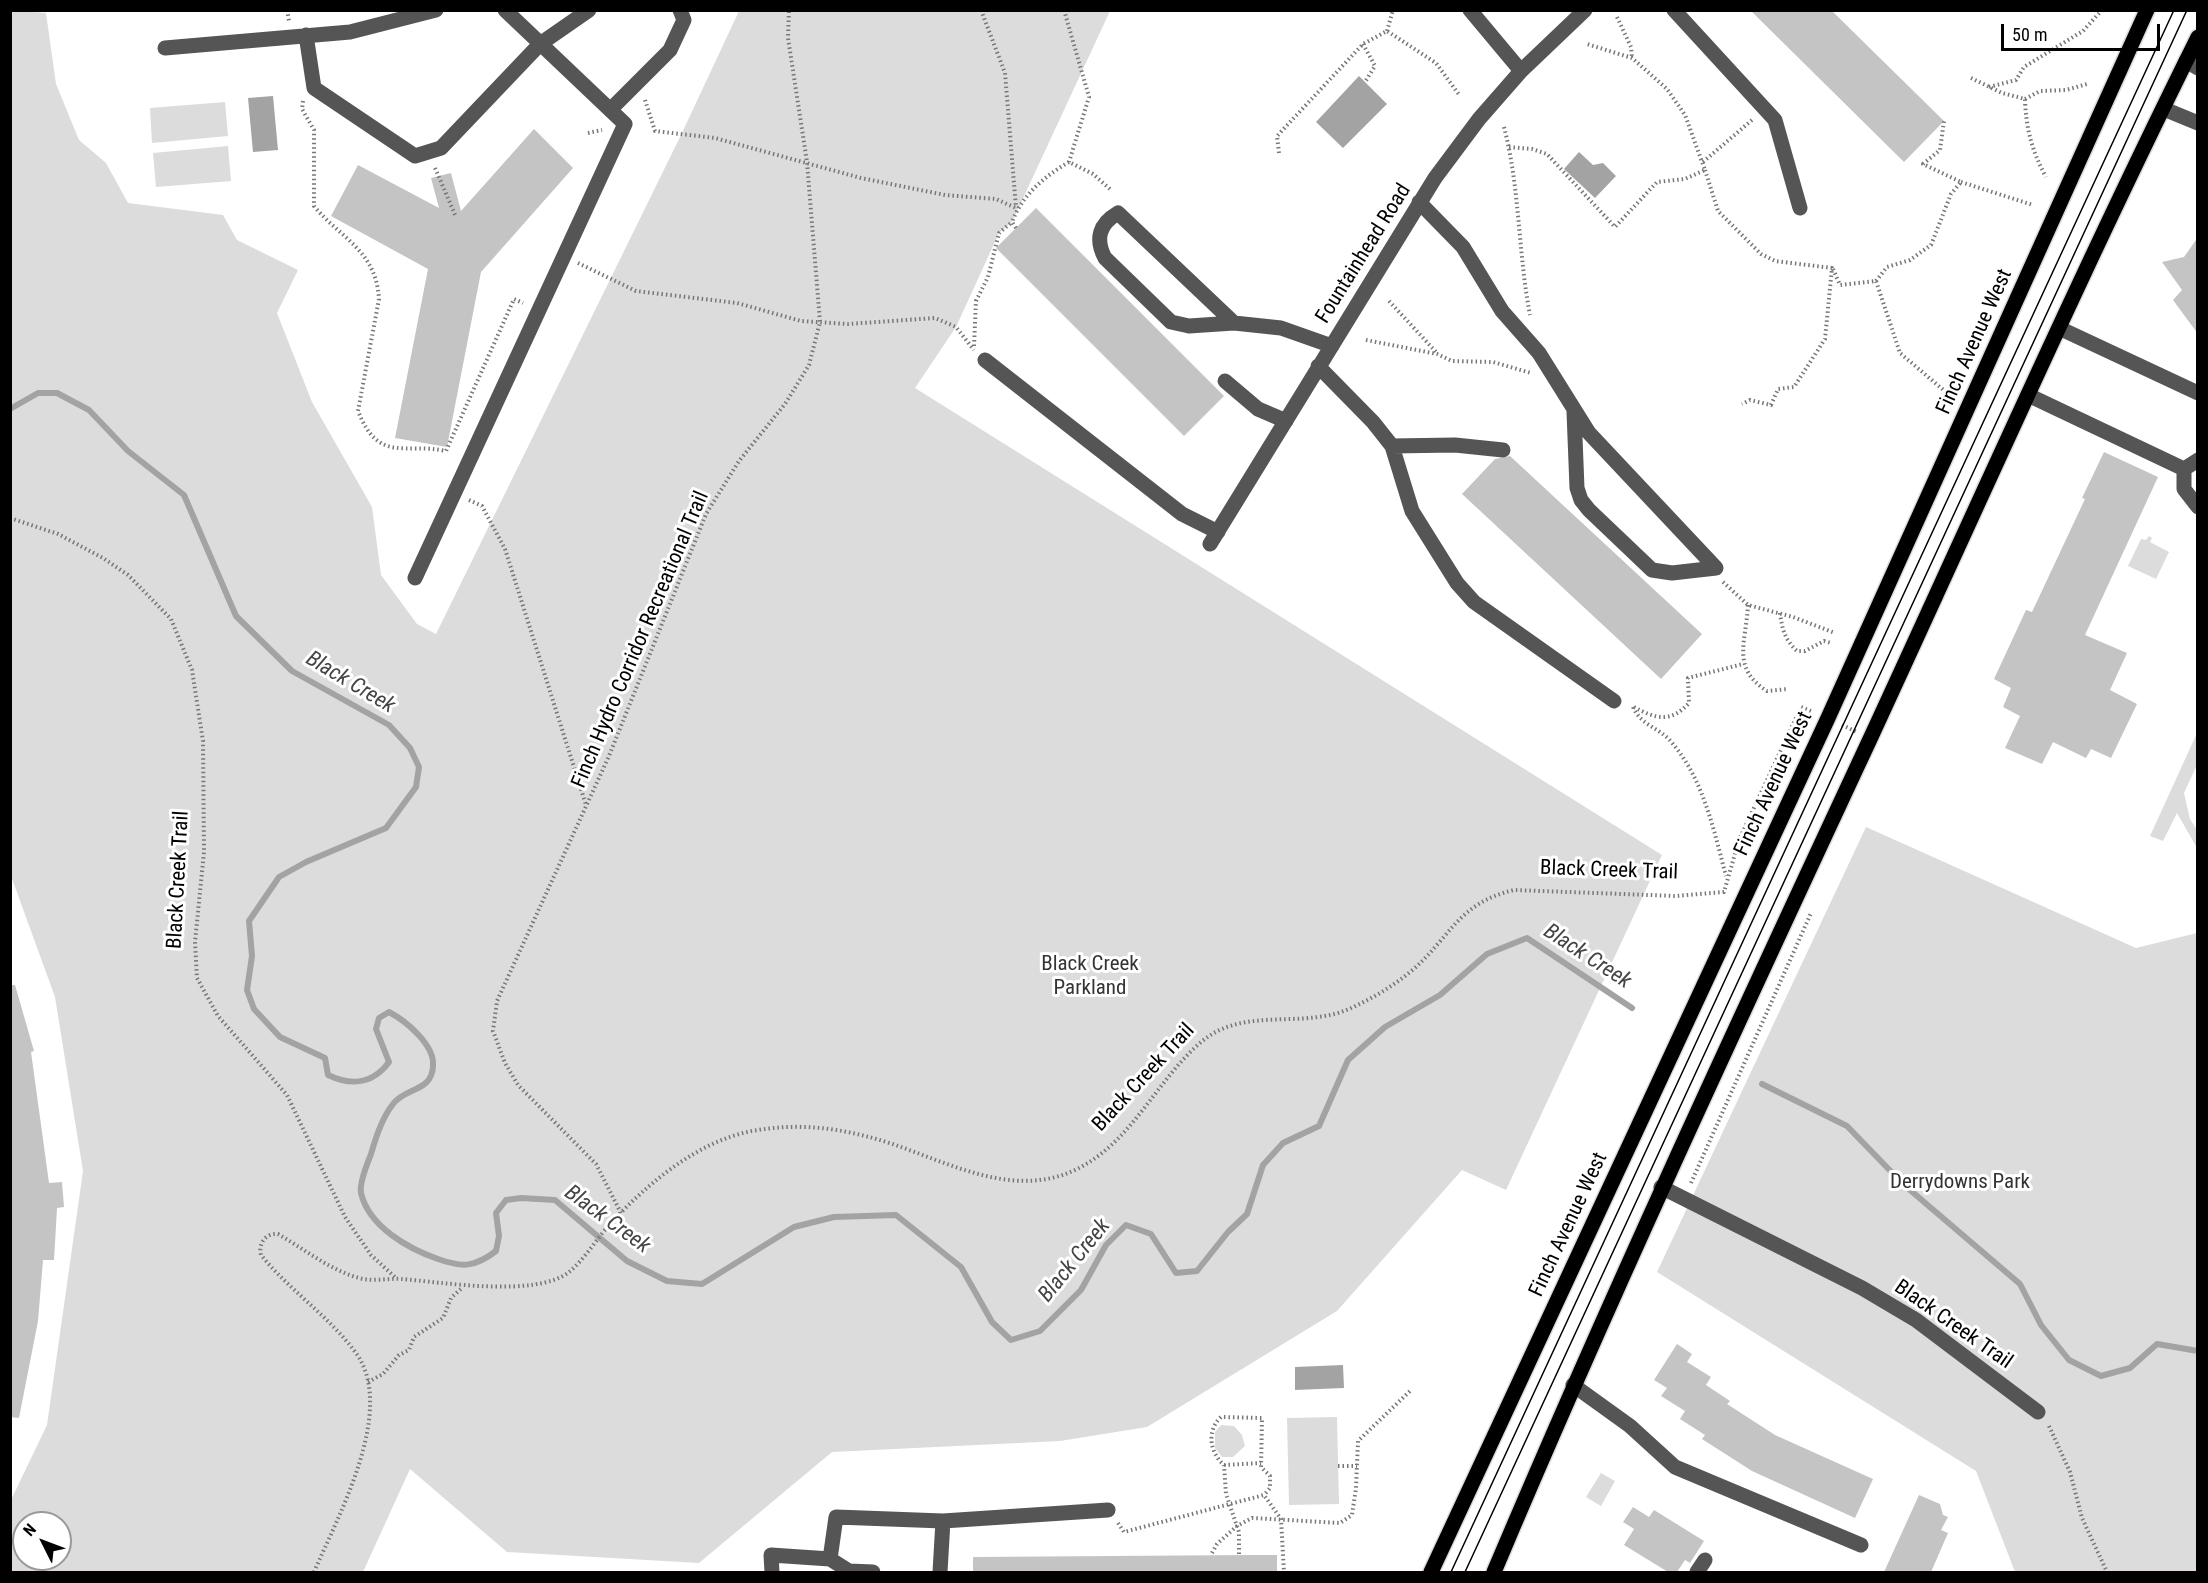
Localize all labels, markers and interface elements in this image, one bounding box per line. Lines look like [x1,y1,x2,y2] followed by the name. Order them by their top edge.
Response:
[2004,12,2163,50] scale bar
[2012,24,2047,45] text: 50 m
[1311,180,1417,328] street label: Fountainhead Road
[1932,265,2018,419] street label: Finch Avenue West
[567,488,715,792] street label: Finch Hydro Corridor Recreational Trail
[301,646,399,720] water label: Black Creek
[1730,708,1818,860] street label: Finch Avenue West
[163,810,195,950] street label: Black Creek Trail
[1539,856,1679,886] street label: Black Creek Trail
[1538,919,1636,995] water label: Black Creek
[1041,952,1139,1002] park label: Black Creek Parkland
[1088,1019,1200,1137] street label: Black Creek Trail
[1525,1149,1613,1301] street label: Finch Avenue West
[1890,1170,2030,1196] park label: Derrydowns Park
[559,1180,655,1260] water label: Black Creek
[1034,1214,1116,1308] water label: Black Creek
[1889,1275,2017,1375] street label: Black Creek Trail
[12,1511,72,1571] north arrow
[19,1520,40,1540] text: N

